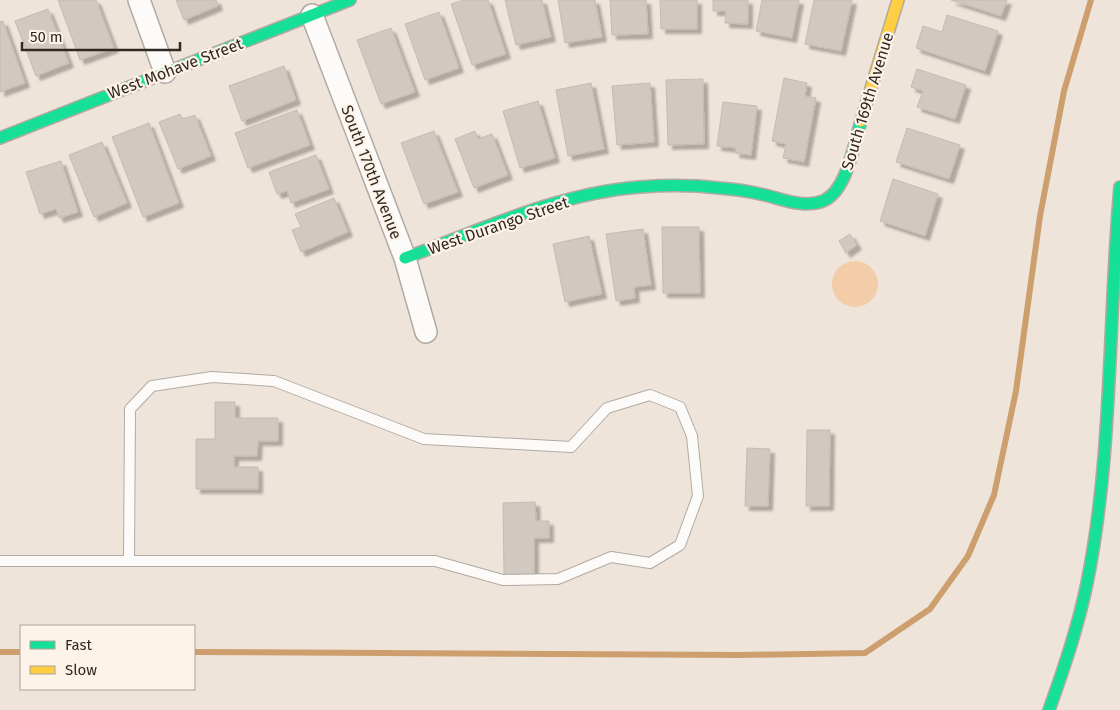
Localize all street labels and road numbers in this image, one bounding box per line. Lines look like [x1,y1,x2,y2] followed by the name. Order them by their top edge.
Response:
[838,30,897,172] street label: South 169th Avenue
[105,34,246,103] street label: West Mohave Street
[337,102,406,242] street label: South 170th Avenue
[425,192,571,258] street label: West Durango Street

